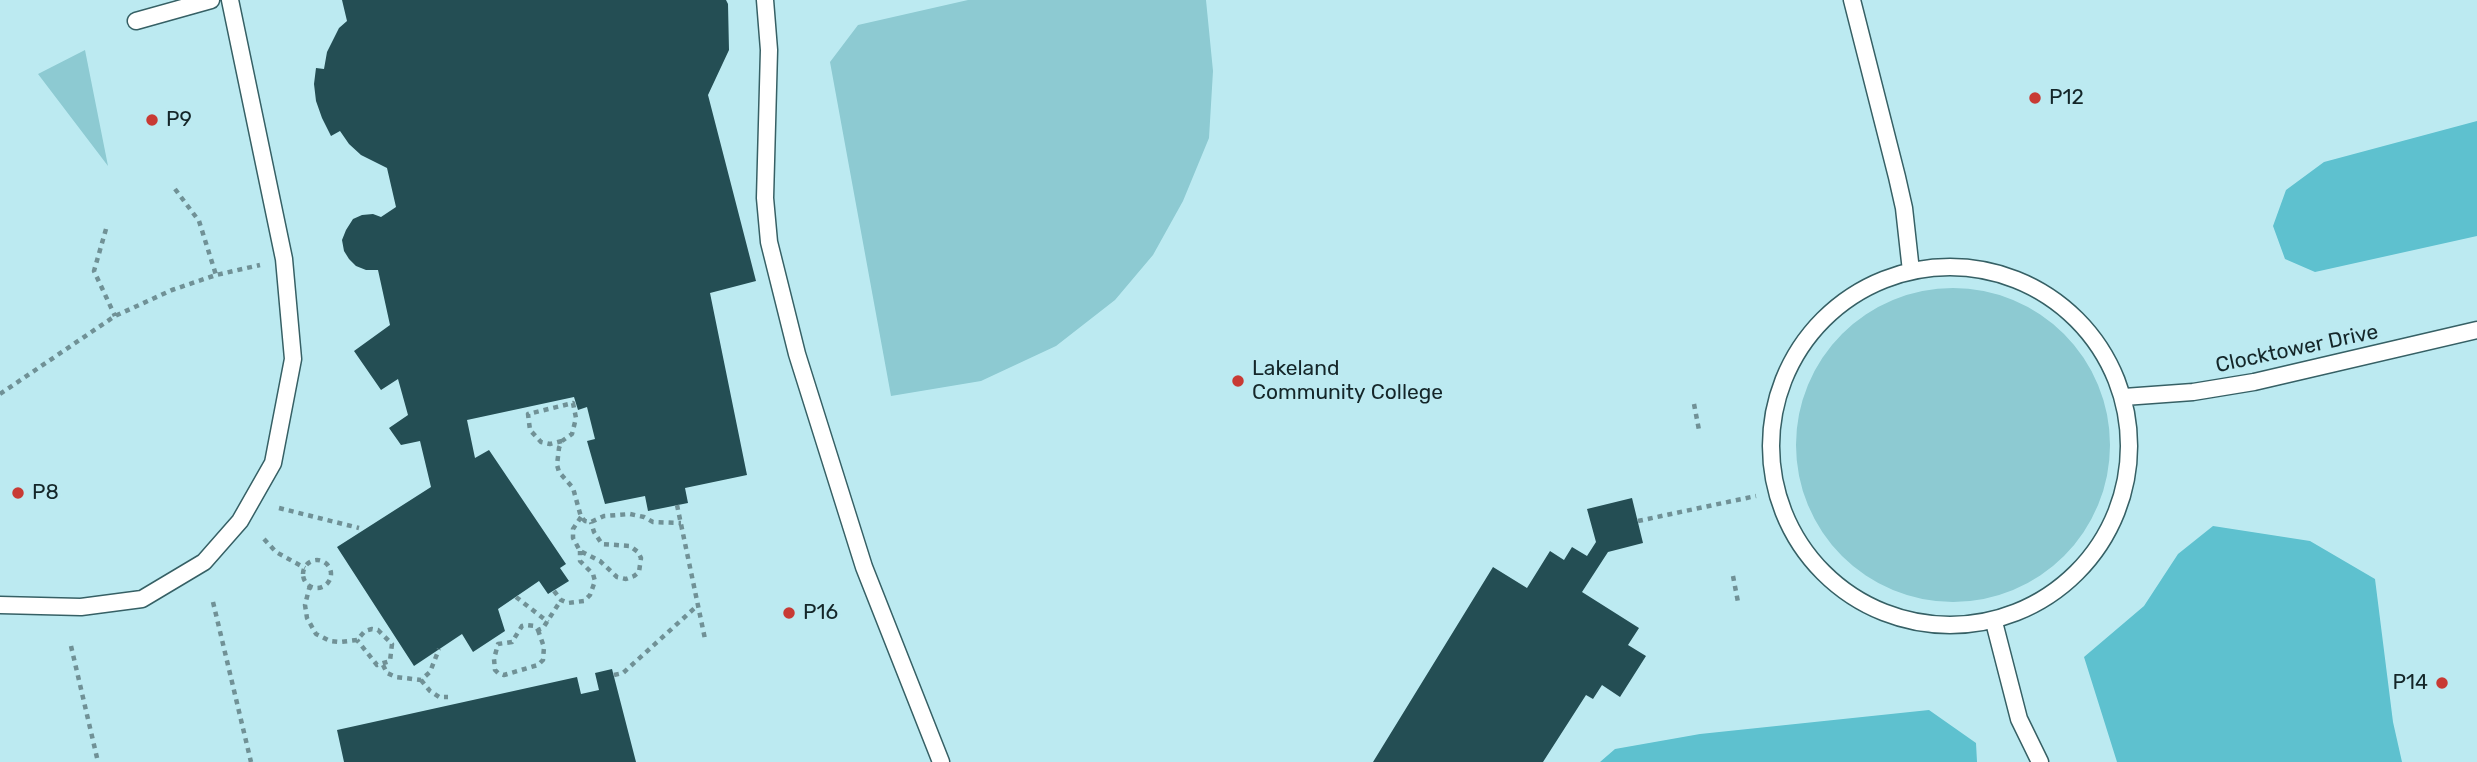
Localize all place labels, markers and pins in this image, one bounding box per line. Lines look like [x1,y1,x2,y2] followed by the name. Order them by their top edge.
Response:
[2049,85,2084,111] place label: P12
[2027,90,2043,106] marker: P12
[166,107,192,133] place label: P9
[144,112,160,128] marker: P9
[1252,356,1443,406] place label: Lakeland Community College
[1230,373,1246,389] marker: Lakeland Community College
[32,480,59,506] place label: P8
[10,485,26,501] marker: P8
[803,600,838,626] place label: P16
[781,605,797,621] marker: P16
[2392,670,2428,696] place label: P14
[2434,675,2450,691] marker: P14

